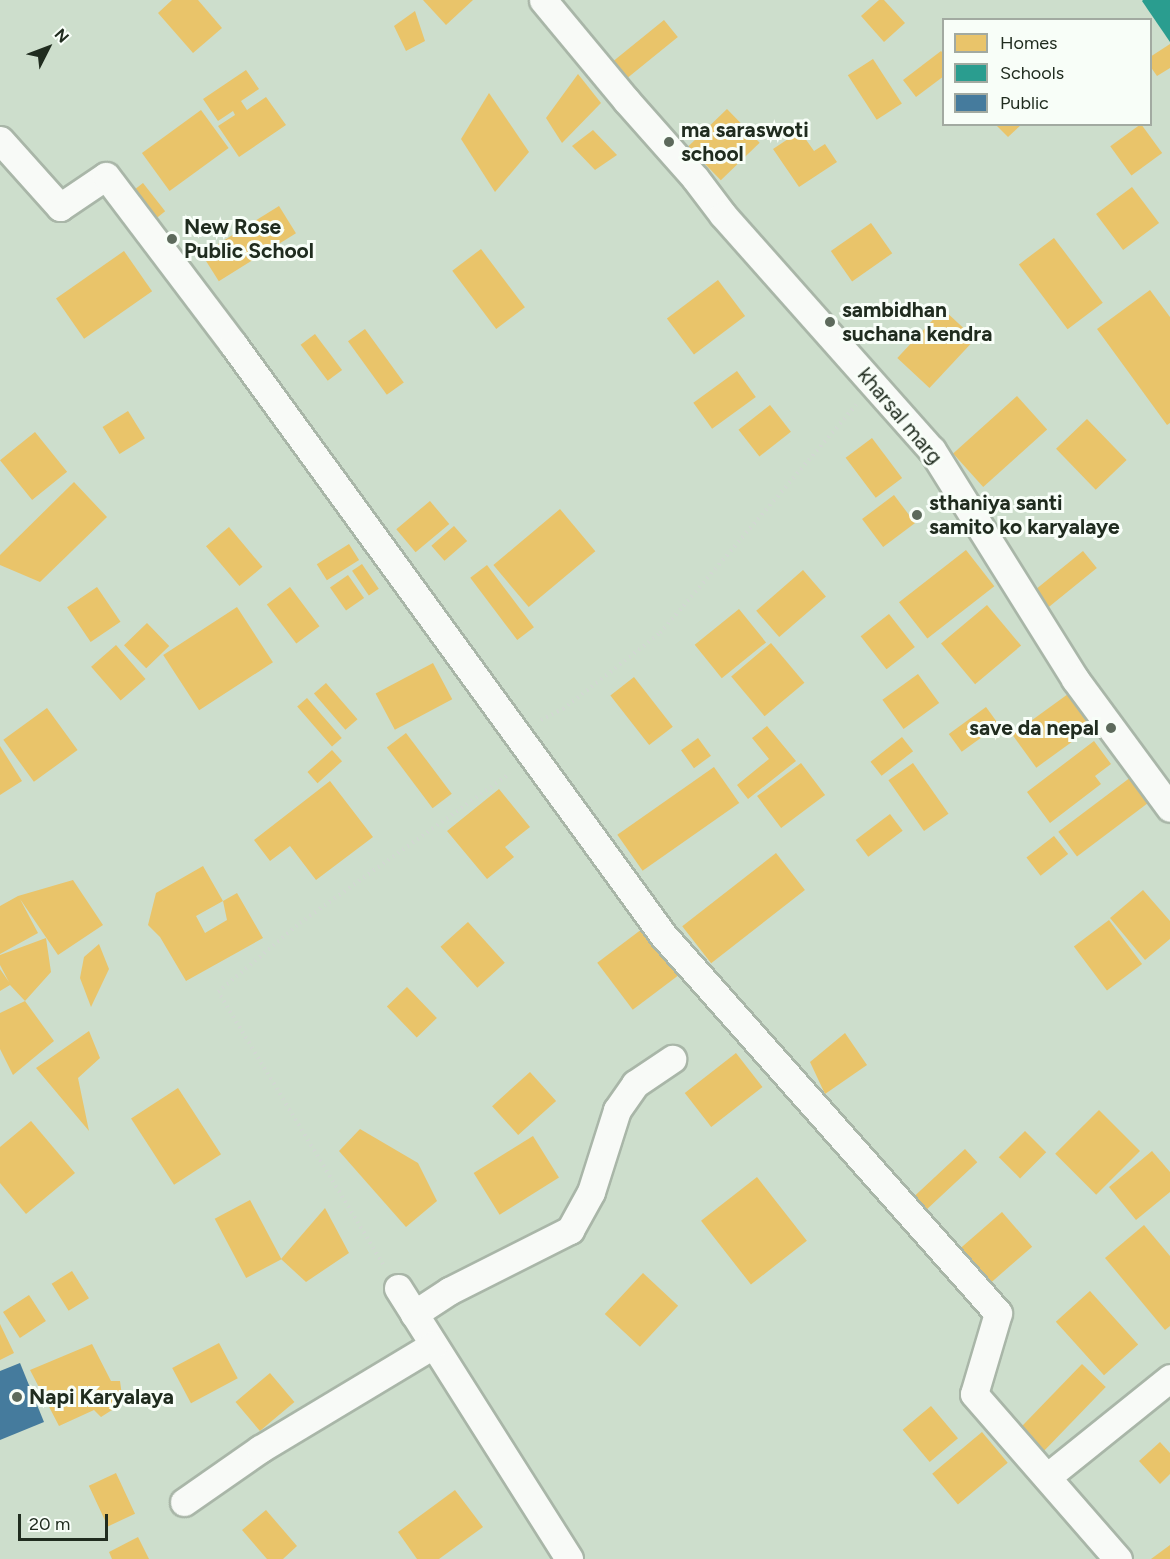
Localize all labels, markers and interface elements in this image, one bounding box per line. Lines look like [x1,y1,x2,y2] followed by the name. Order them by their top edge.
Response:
[18,18,78,78] north arrow
[942,18,1152,126] legend
[51,25,73,47] text: N
[1000,32,1058,54] text: Homes
[1000,62,1064,84] text: Schools
[1000,92,1049,114] text: Public
[681,117,809,167] place label: ma saraswoti school
[662,135,676,149] marker: ma saraswoti school
[184,214,314,264] place label: New Rose Public School
[165,232,179,246] marker: New Rose Public School
[842,297,992,347] place label: sambidhan suchana kendra
[823,315,837,329] marker: sambidhan suchana kendra
[852,363,948,469] street label: kharsal marg
[929,490,1120,540] place label: sthaniya santi samito ko karyalaye
[910,508,924,522] marker: sthaniya santi samito ko karyalaye
[969,715,1099,741] place label: save da nepal
[1104,721,1118,735] marker: save da nepal
[29,1384,174,1410] place label: Napi Karyalaya
[10,1390,24,1404] marker: Napi Karyalaya
[21,1502,111,1540] scale bar
[29,1513,70,1535] text: 20 m

